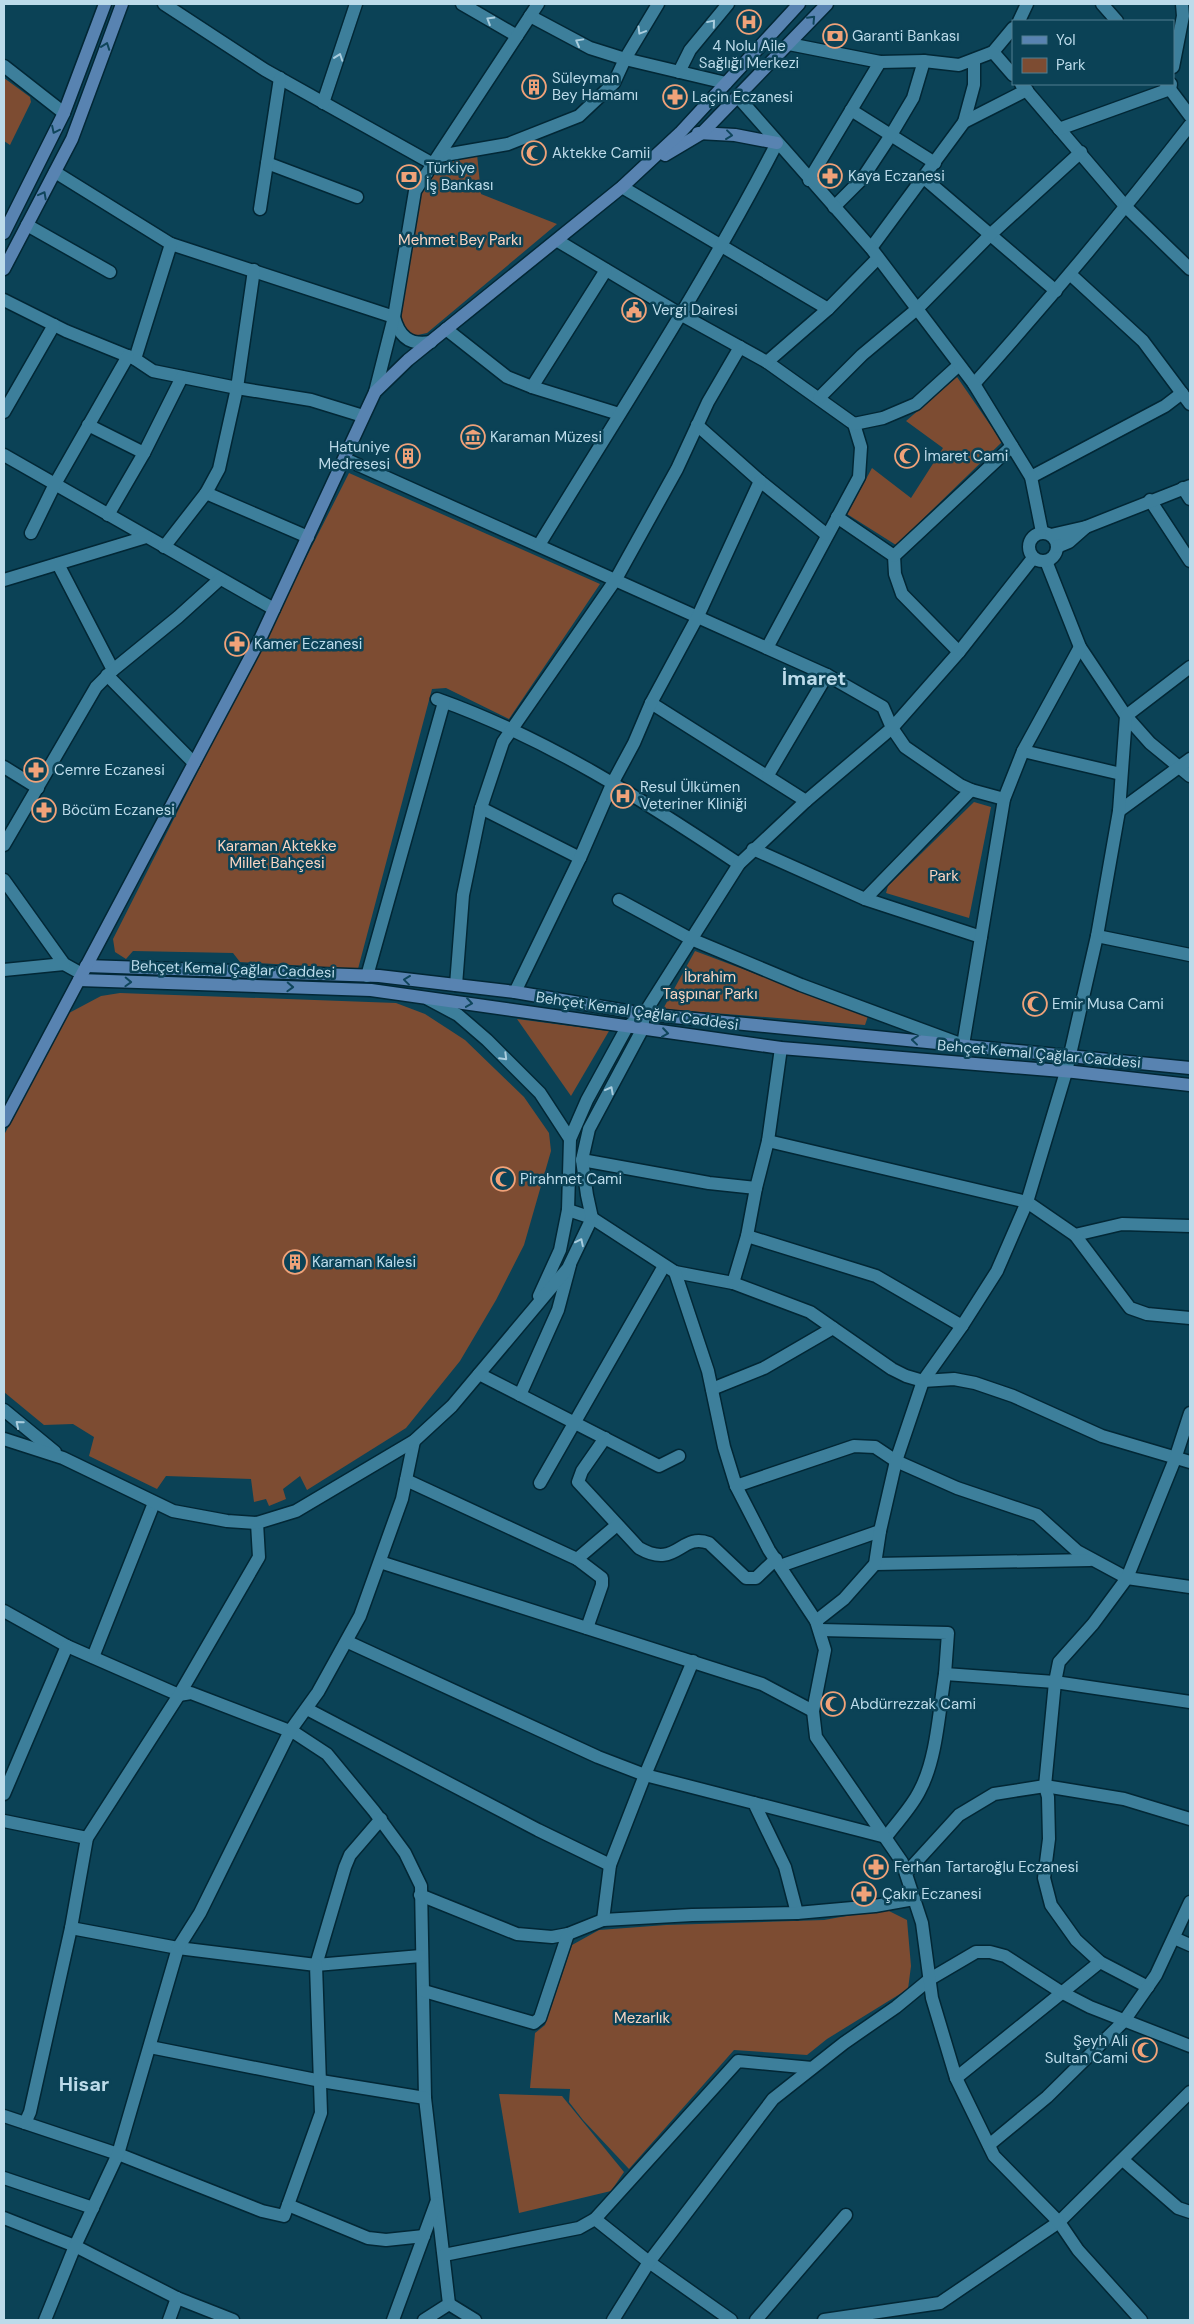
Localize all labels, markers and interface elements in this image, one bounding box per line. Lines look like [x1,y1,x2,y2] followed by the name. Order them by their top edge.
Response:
[736,9,762,35] hospital icon: 4 Nolu Aile Sağlığı Merkezi
[806,16,815,25] one-way arrow
[486,17,495,27] one-way arrow
[706,20,715,29] one-way arrow
[1012,20,1174,85] legend
[822,23,848,49] bank icon: Garanti Bankası
[638,26,648,35] one-way arrow
[852,26,960,46] place label: Garanti Bankası
[1056,30,1076,50] text: Yol
[699,36,799,73] place label: 4 Nolu Aile Sağlığı Merkezi
[575,39,584,49] one-way arrow
[100,42,110,51] one-way arrow
[333,53,343,61] one-way arrow
[1056,55,1086,75] text: Park
[552,68,638,105] place label: Süleyman Bey Hamamı
[521,74,547,100] building icon: Süleyman Bey Hamamı
[662,84,688,110] pharmacy icon: Laçin Eczanesi
[692,87,793,107] place label: Laçin Eczanesi
[51,125,61,134] one-way arrow
[725,129,733,140] one-way arrow
[521,140,547,166] mosque icon: Aktekke Camii
[552,143,650,163] place label: Aktekke Camii
[426,158,493,195] place label: Türkiye İş Bankası
[817,163,843,189] pharmacy icon: Kaya Eczanesi
[396,164,422,190] bank icon: Türkiye İş Bankası
[848,166,945,186] place label: Kaya Eczanesi
[37,191,47,200] one-way arrow
[398,230,522,250] park label: Mehmet Bey Parkı
[621,297,647,323] public building icon: Vergi Dairesi
[652,300,738,320] place label: Vergi Dairesi
[460,424,486,450] museum icon: Karaman Müzesi
[490,427,602,447] place label: Karaman Müzesi
[318,437,390,474] place label: Hatuniye Medresesi
[395,443,421,469] building icon: Hatuniye Medresesi
[894,443,920,469] mosque icon: İmaret Cami
[924,446,1008,466] place label: İmaret Cami
[224,631,250,657] pharmacy icon: Kamer Eczanesi
[254,634,362,654] place label: Kamer Eczanesi
[782,665,846,691] district label: İmaret
[23,757,49,783] pharmacy icon: Cemre Eczanesi
[54,760,165,780] place label: Cemre Eczanesi
[640,777,747,814] place label: Resul Ülkümen Veteriner Kliniği
[610,783,636,809] hospital icon: Resul Ülkümen Veteriner Kliniği
[31,797,57,823] pharmacy icon: Böcüm Eczanesi
[62,800,175,820] place label: Böcüm Eczanesi
[217,836,337,873] park label: Karaman Aktekke Millet Bahçesi
[929,866,959,886] park label: Park
[131,955,335,983] street label: Behçet Kemal Çağlar Caddesi
[662,967,758,1004] park label: İbrahim Taşpınar Parkı
[402,975,411,985] one-way arrow
[124,976,132,987] one-way arrow
[287,982,295,992] one-way arrow
[534,987,740,1035] street label: Behçet Kemal Çağlar Caddesi
[1022,991,1048,1017] mosque icon: Emir Musa Cami
[1052,994,1164,1014] place label: Emir Musa Cami
[466,997,474,1008] one-way arrow
[661,1027,669,1038] one-way arrow
[911,1035,919,1046] one-way arrow
[936,1035,1142,1073] street label: Behçet Kemal Çağlar Caddesi
[498,1051,507,1060] one-way arrow
[604,1086,614,1095] one-way arrow
[490,1166,516,1192] mosque icon: Pirahmet Cami
[520,1169,622,1189] place label: Pirahmet Cami
[574,1238,585,1247] one-way arrow
[282,1249,308,1275] building icon: Karaman Kalesi
[312,1252,416,1272] place label: Karaman Kalesi
[16,1421,25,1430] one-way arrow
[820,1691,846,1717] mosque icon: Abdürrezzak Cami
[850,1694,976,1714] place label: Abdürrezzak Cami
[863,1854,889,1880] pharmacy icon: Ferhan Tartaroğlu Eczanesi
[894,1857,1079,1877] place label: Ferhan Tartaroğlu Eczanesi
[851,1881,877,1907] pharmacy icon: Çakır Eczanesi
[882,1884,982,1904] place label: Çakır Eczanesi
[614,2008,670,2028] park label: Mezarlık
[1045,2031,1128,2068] place label: Şeyh Ali Sultan Cami
[1132,2037,1158,2063] mosque icon: Şeyh Ali Sultan Cami
[59,2071,109,2097] district label: Hisar

